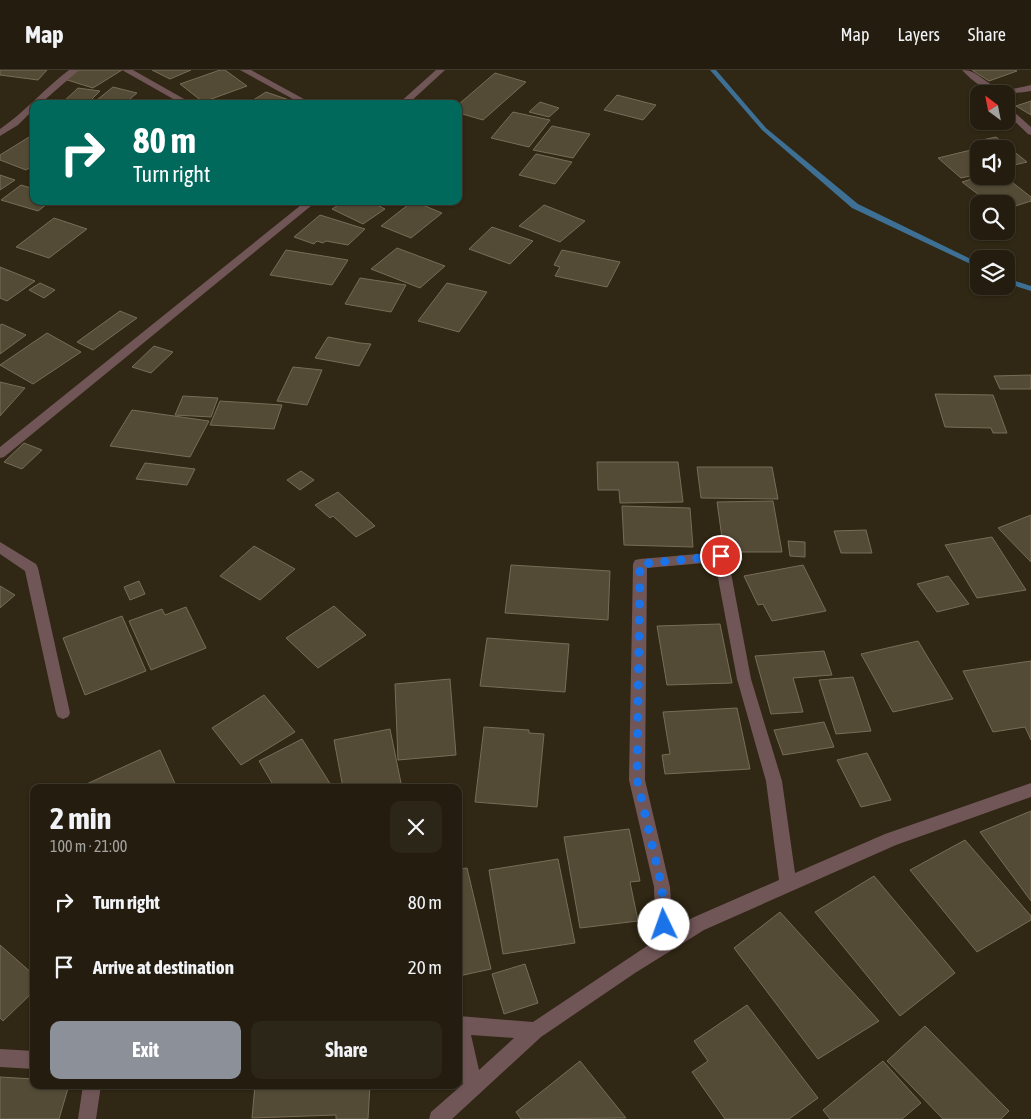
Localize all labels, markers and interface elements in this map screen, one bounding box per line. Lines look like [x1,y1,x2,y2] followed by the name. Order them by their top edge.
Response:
[25,21,64,48] text: Map
[840,24,869,45] text: Map
[897,24,940,45] text: Layers
[968,24,1006,45] text: Share
[970,85,1015,130] north arrow
[970,85,1015,295] map controls
[50,120,115,185] icon: right
[133,120,196,160] text: 80 m
[970,140,1015,185] button: sound
[133,161,210,187] text: Turn right
[970,195,1015,240] button: search
[970,250,1015,295] button: layers
[700,535,742,577] pin
[707,542,735,570] icon: arrive
[50,801,111,835] text: 2 min
[390,801,442,853] button: close
[50,837,127,855] text: 100 m · 21:00
[50,888,78,916] icon: right
[93,891,160,913] text: Turn right
[408,891,442,913] text: 80 m
[637,898,689,950] position arrow
[50,953,78,981] icon: arrive
[93,956,234,978] text: Arrive at destination
[408,956,442,978] text: 20 m
[50,1021,241,1079] button: Exit
[251,1021,442,1079] button: Share

